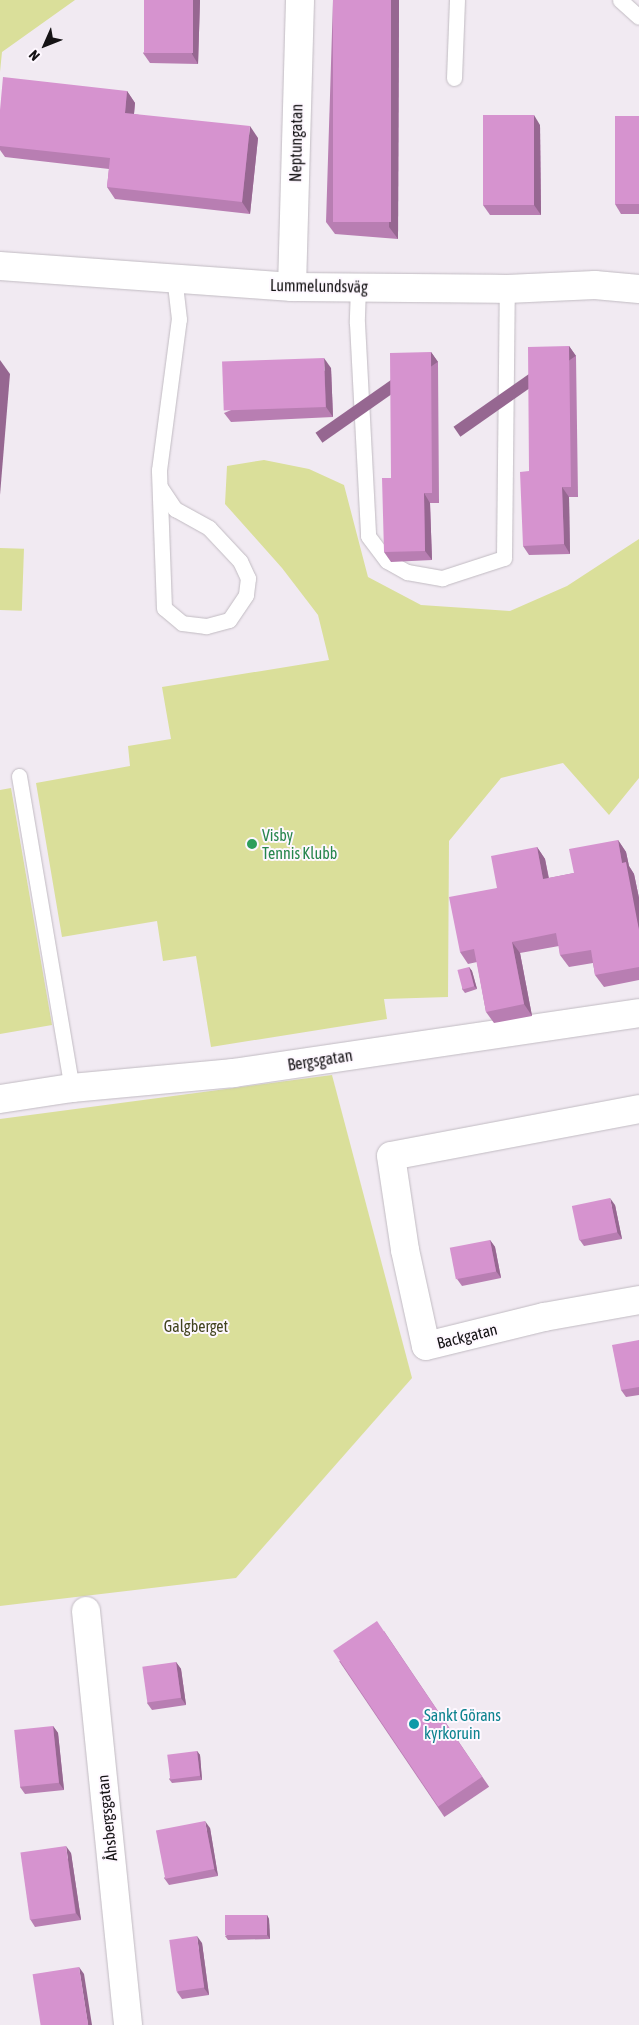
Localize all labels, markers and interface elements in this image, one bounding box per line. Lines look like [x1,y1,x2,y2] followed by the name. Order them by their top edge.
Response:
[20,20,70,70] north arrow
[26,47,43,64] text: N
[286,104,306,182] street label: Neptungatan
[270,276,368,296] street label: Lummelundsväg
[262,825,337,863] place label: Visby Tennis Klubb
[246,838,258,850] marker: Visby Tennis Klubb
[286,1045,354,1075] street label: Bergsgatan
[164,1316,228,1336] park label: Galgberget
[435,1319,499,1353] street label: Backgatan
[424,1705,501,1743] place label: Sankt Görans kyrkoruin
[408,1718,420,1730] marker: Sankt Görans kyrkoruin
[93,1774,121,1862] street label: Åhsbergsgatan

